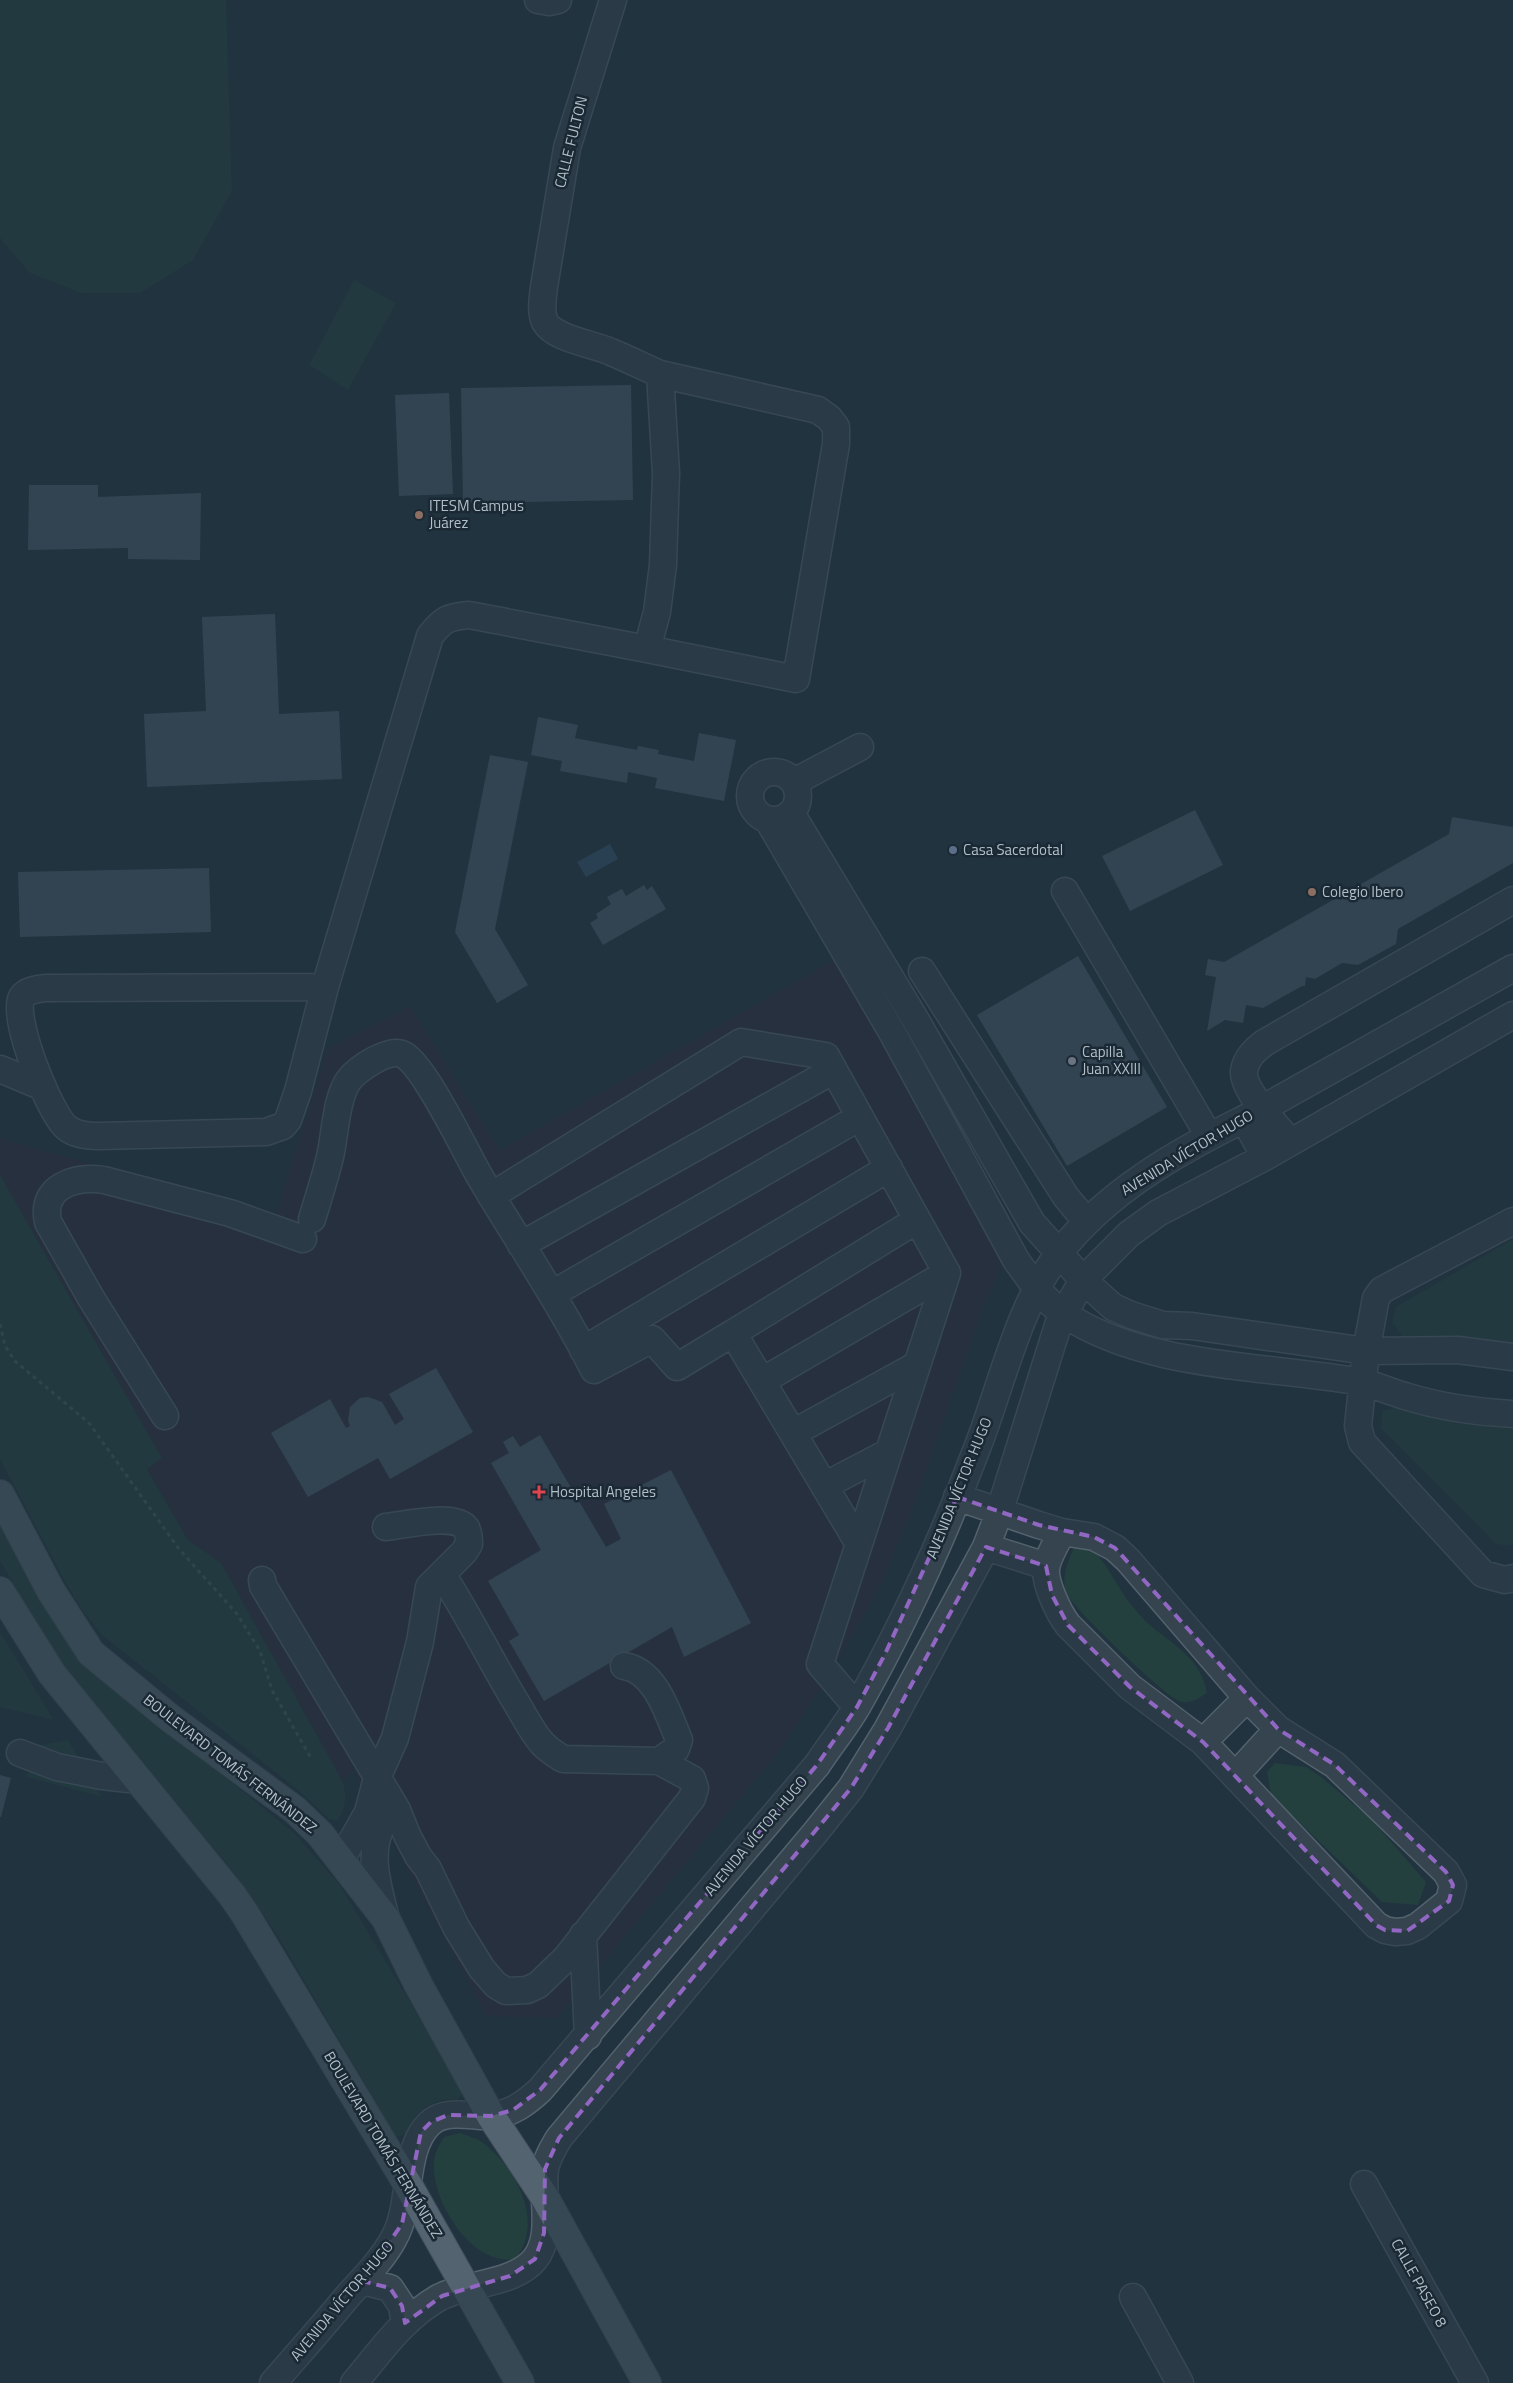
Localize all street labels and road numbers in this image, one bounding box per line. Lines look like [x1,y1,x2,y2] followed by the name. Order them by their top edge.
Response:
[548,93,593,190] street label: CALLE FULTON
[1116,1104,1257,1201] street label: AVENIDA VÍCTOR HUGO
[920,1414,997,1562] street label: AVENIDA VÍCTOR HUGO
[139,1688,322,1839] street label: BOULEVARD TOMÁS FERNÁNDEZ
[698,1771,813,1901] street label: AVENIDA VÍCTOR HUGO
[318,2047,449,2243] street label: BOULEVARD TOMÁS FERNÁNDEZ
[1386,2234,1453,2331] street label: CALLE PASEO 8
[284,2236,399,2366] street label: AVENIDA VÍCTOR HUGO

